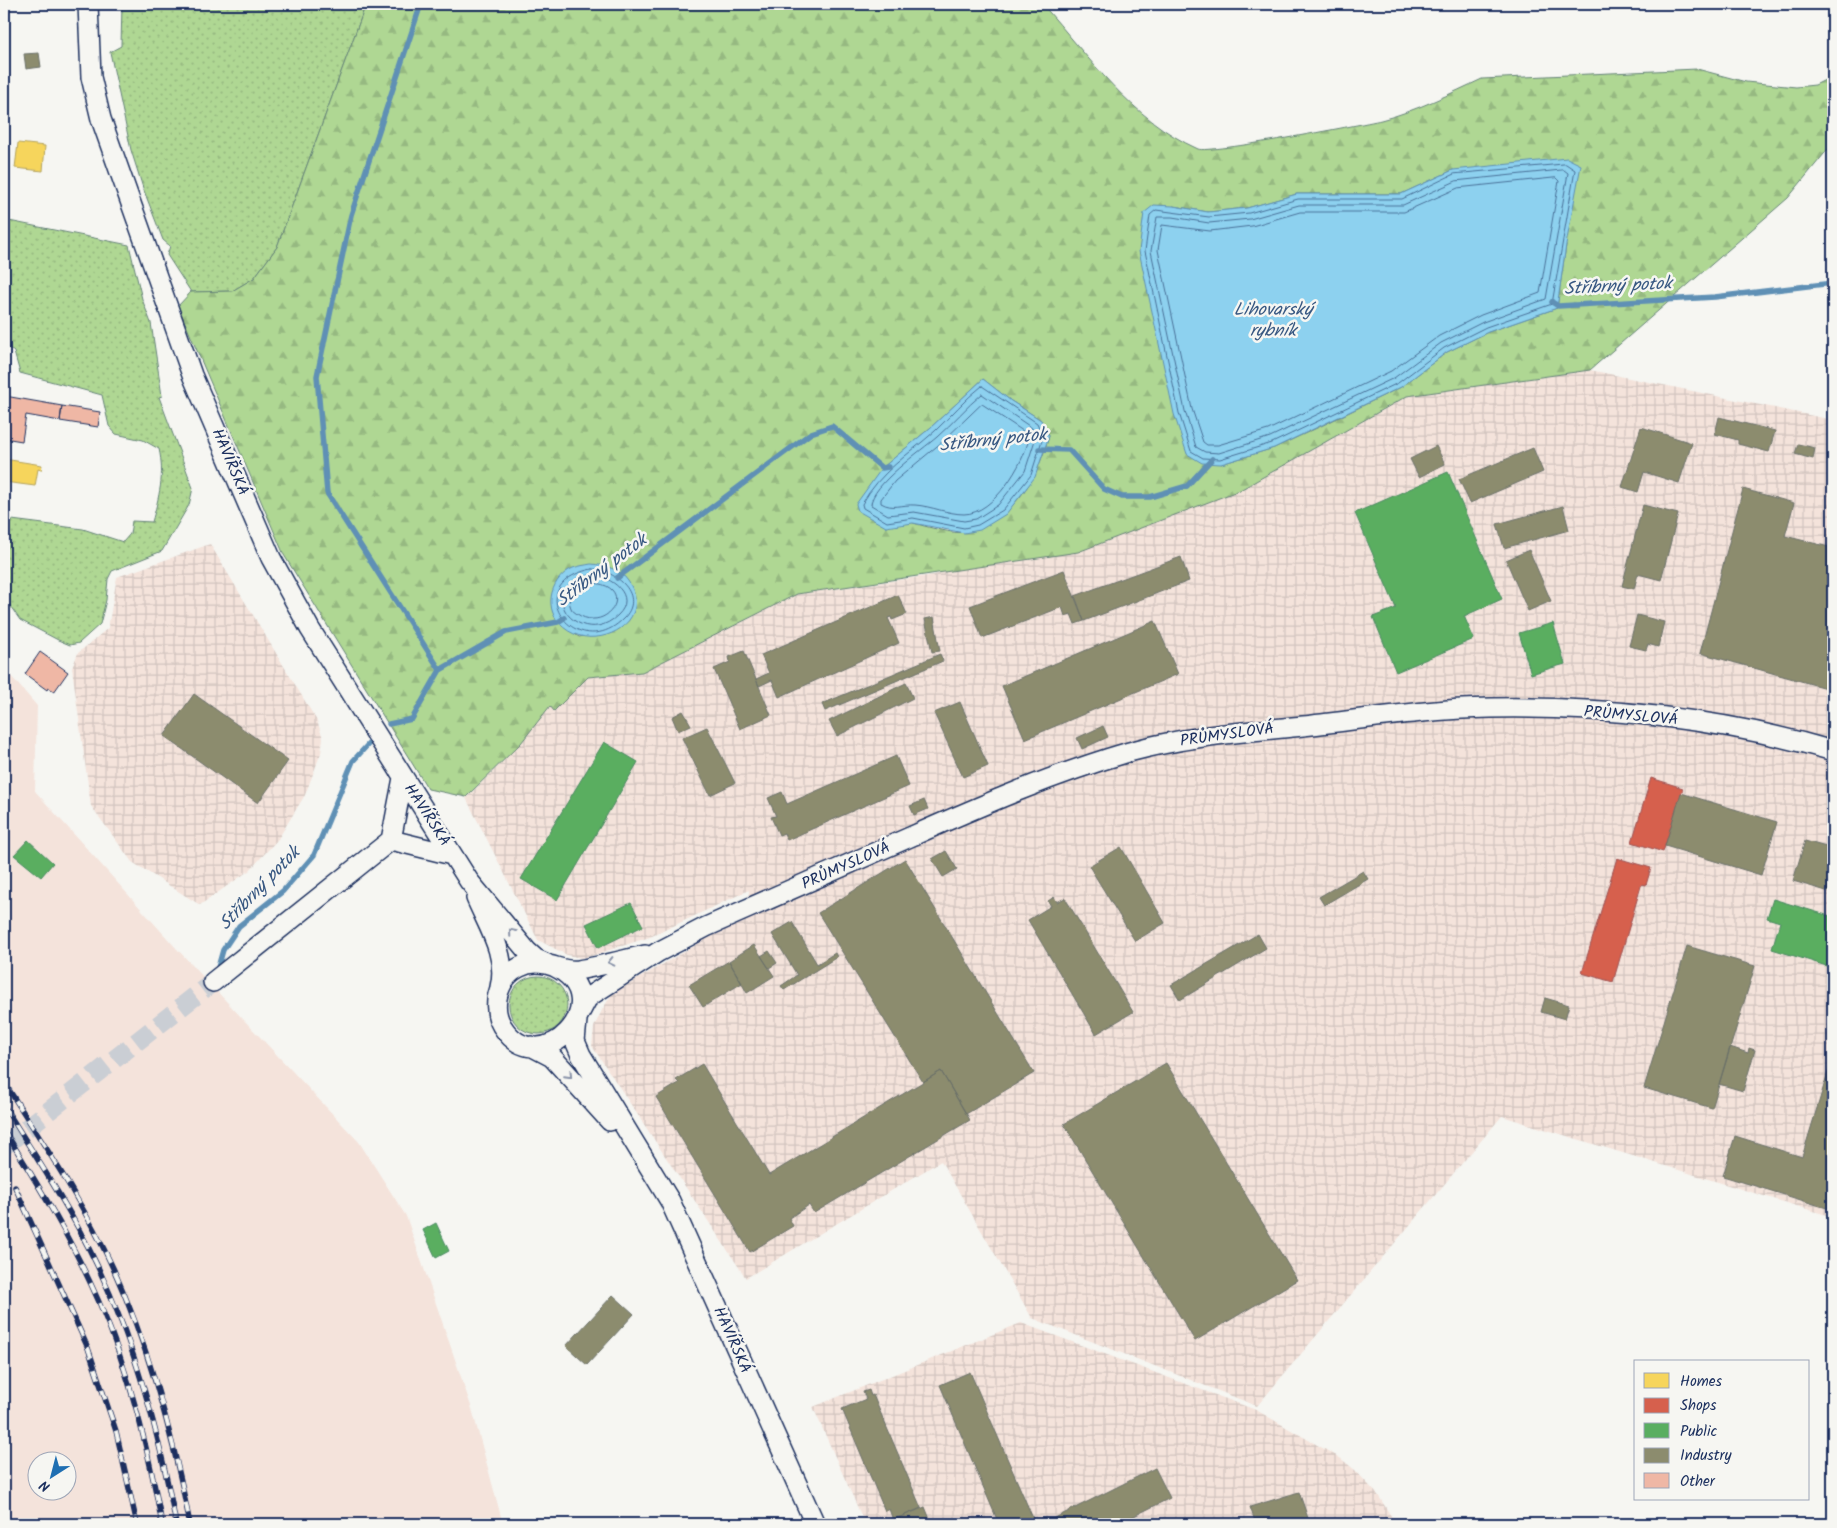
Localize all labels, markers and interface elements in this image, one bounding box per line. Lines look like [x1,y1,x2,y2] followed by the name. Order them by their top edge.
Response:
[1564,270,1675,304] water label: Stříbrný potok
[1234,296,1317,346] water label: Lihovarský rybník
[938,421,1051,461] water label: Stříbrný potok
[205,425,255,500] street label: HAVÍŘSKÁ
[550,526,656,615] water label: Stříbrný potok
[1583,699,1679,733] street label: PRŮMYSLOVÁ
[1178,716,1276,754] street label: PRŮMYSLOVÁ
[397,778,457,852] street label: HAVÍŘSKÁ
[798,835,895,897] street label: PRŮMYSLOVÁ
[212,838,310,938] water label: Stříbrný potok
[509,929,517,938] one-way arrow
[606,956,615,967] one-way arrow
[563,1069,572,1078] one-way arrow
[706,1303,758,1378] street label: HAVÍŘSKÁ
[1634,1360,1810,1500] legend
[1680,1370,1723,1394] text: Homes
[1680,1394,1717,1418] text: Shops
[1680,1420,1717,1444] text: Public
[1680,1444,1733,1468] text: Industry
[28,1450,78,1500] north arrow
[1680,1470,1716,1494] text: Other
[35,1474,55,1497] text: N

